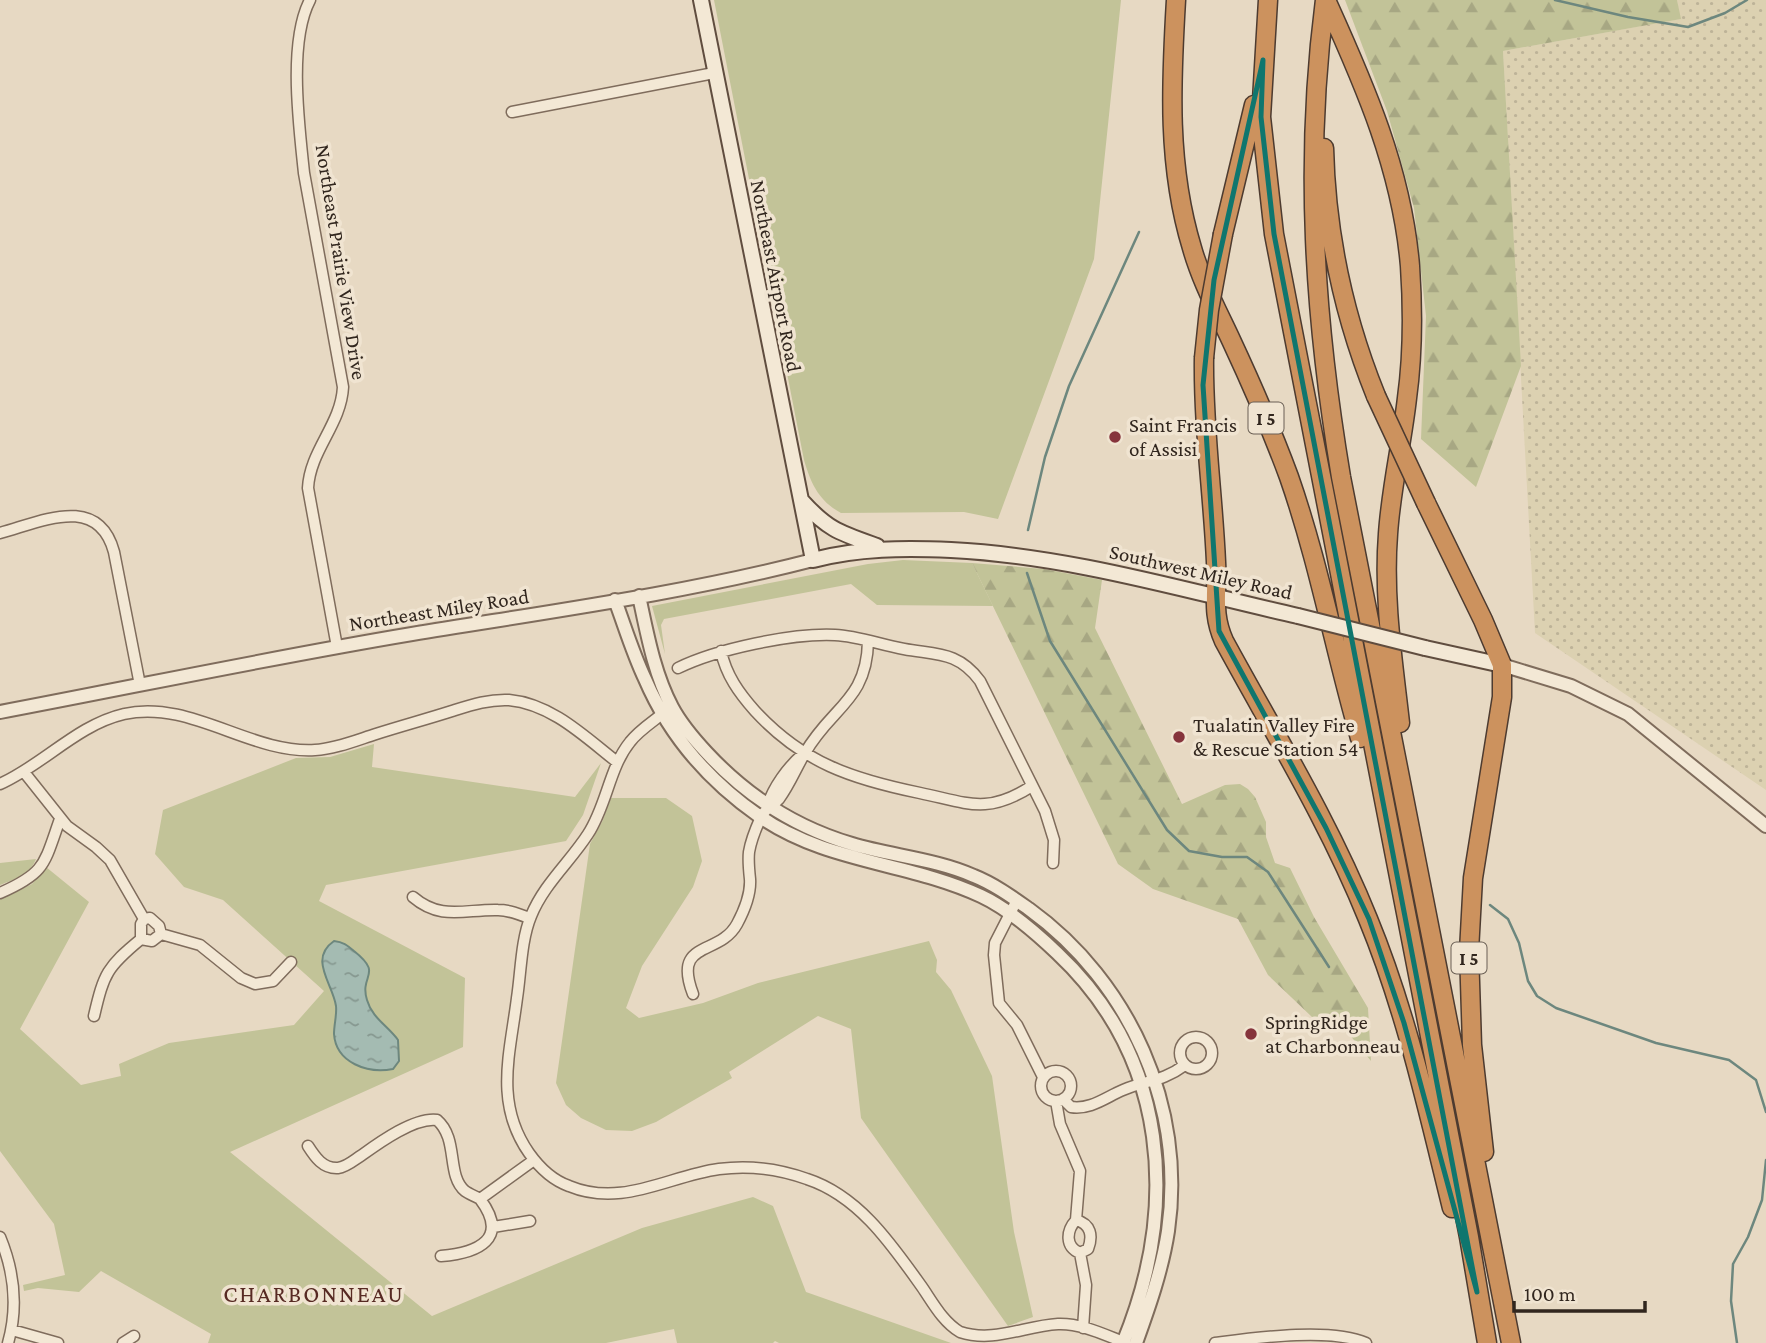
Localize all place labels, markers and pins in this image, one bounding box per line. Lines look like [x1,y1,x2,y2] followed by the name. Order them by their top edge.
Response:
[1129,413,1237,461] place label: Saint Francis of Assisi
[1107,429,1123,445] marker: Saint Francis of Assisi
[1193,713,1359,761] place label: Tualatin Valley Fire & Rescue Station 54
[1171,729,1187,745] marker: Tualatin Valley Fire & Rescue Station 54
[1265,1010,1400,1058] place label: SpringRidge at Charbonneau
[1243,1026,1259,1042] marker: SpringRidge at Charbonneau

